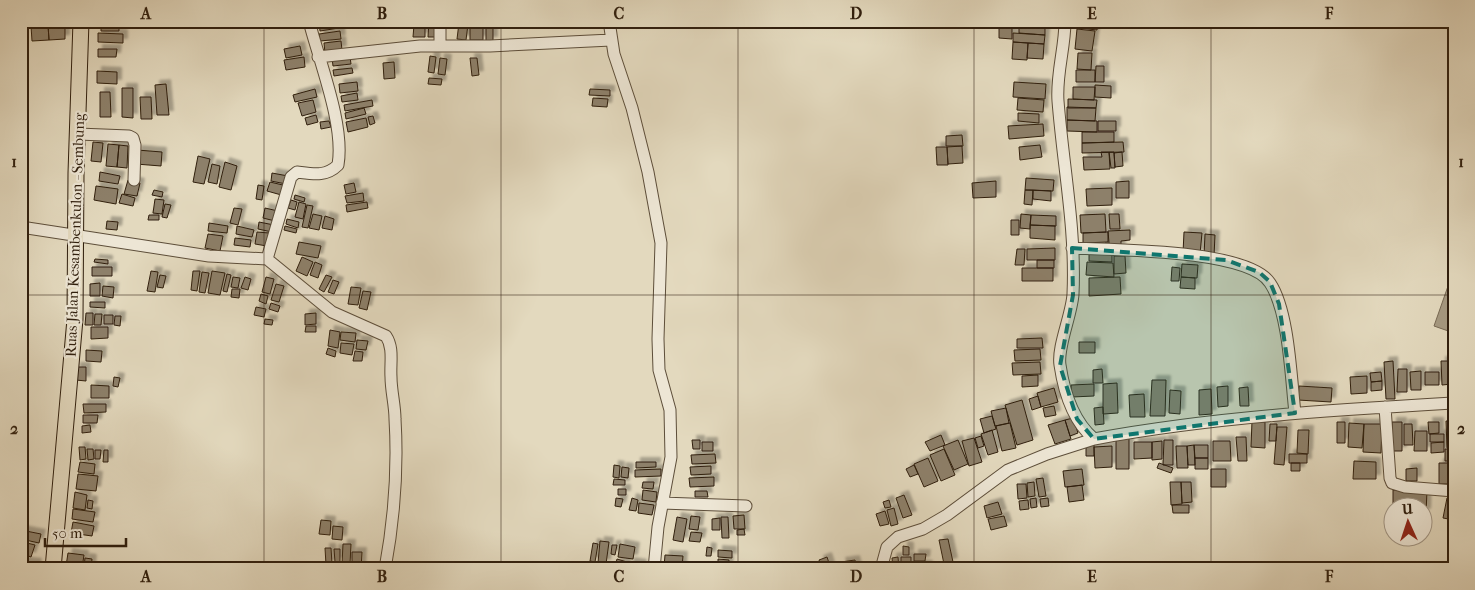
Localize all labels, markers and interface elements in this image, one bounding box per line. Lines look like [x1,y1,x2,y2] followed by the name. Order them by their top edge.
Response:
[140,4,152,23] text: A
[377,4,387,23] text: B
[614,4,625,23] text: C
[850,4,862,23] text: D
[1087,4,1097,23] text: E
[1324,4,1334,23] text: F
[62,112,88,357] street label: Ruas Jalan Kesambenkulon - Sembung
[11,152,17,171] text: 1
[1458,152,1464,171] text: 1
[10,419,18,438] text: 2
[1457,419,1465,438] text: 2
[1382,498,1432,548] north arrow
[1400,501,1413,518] text: U
[45,515,126,547] scale bar
[52,524,83,542] text: 50 m
[140,567,152,586] text: A
[377,567,387,586] text: B
[614,567,625,586] text: C
[850,567,862,586] text: D
[1087,567,1097,586] text: E
[1324,567,1334,586] text: F

